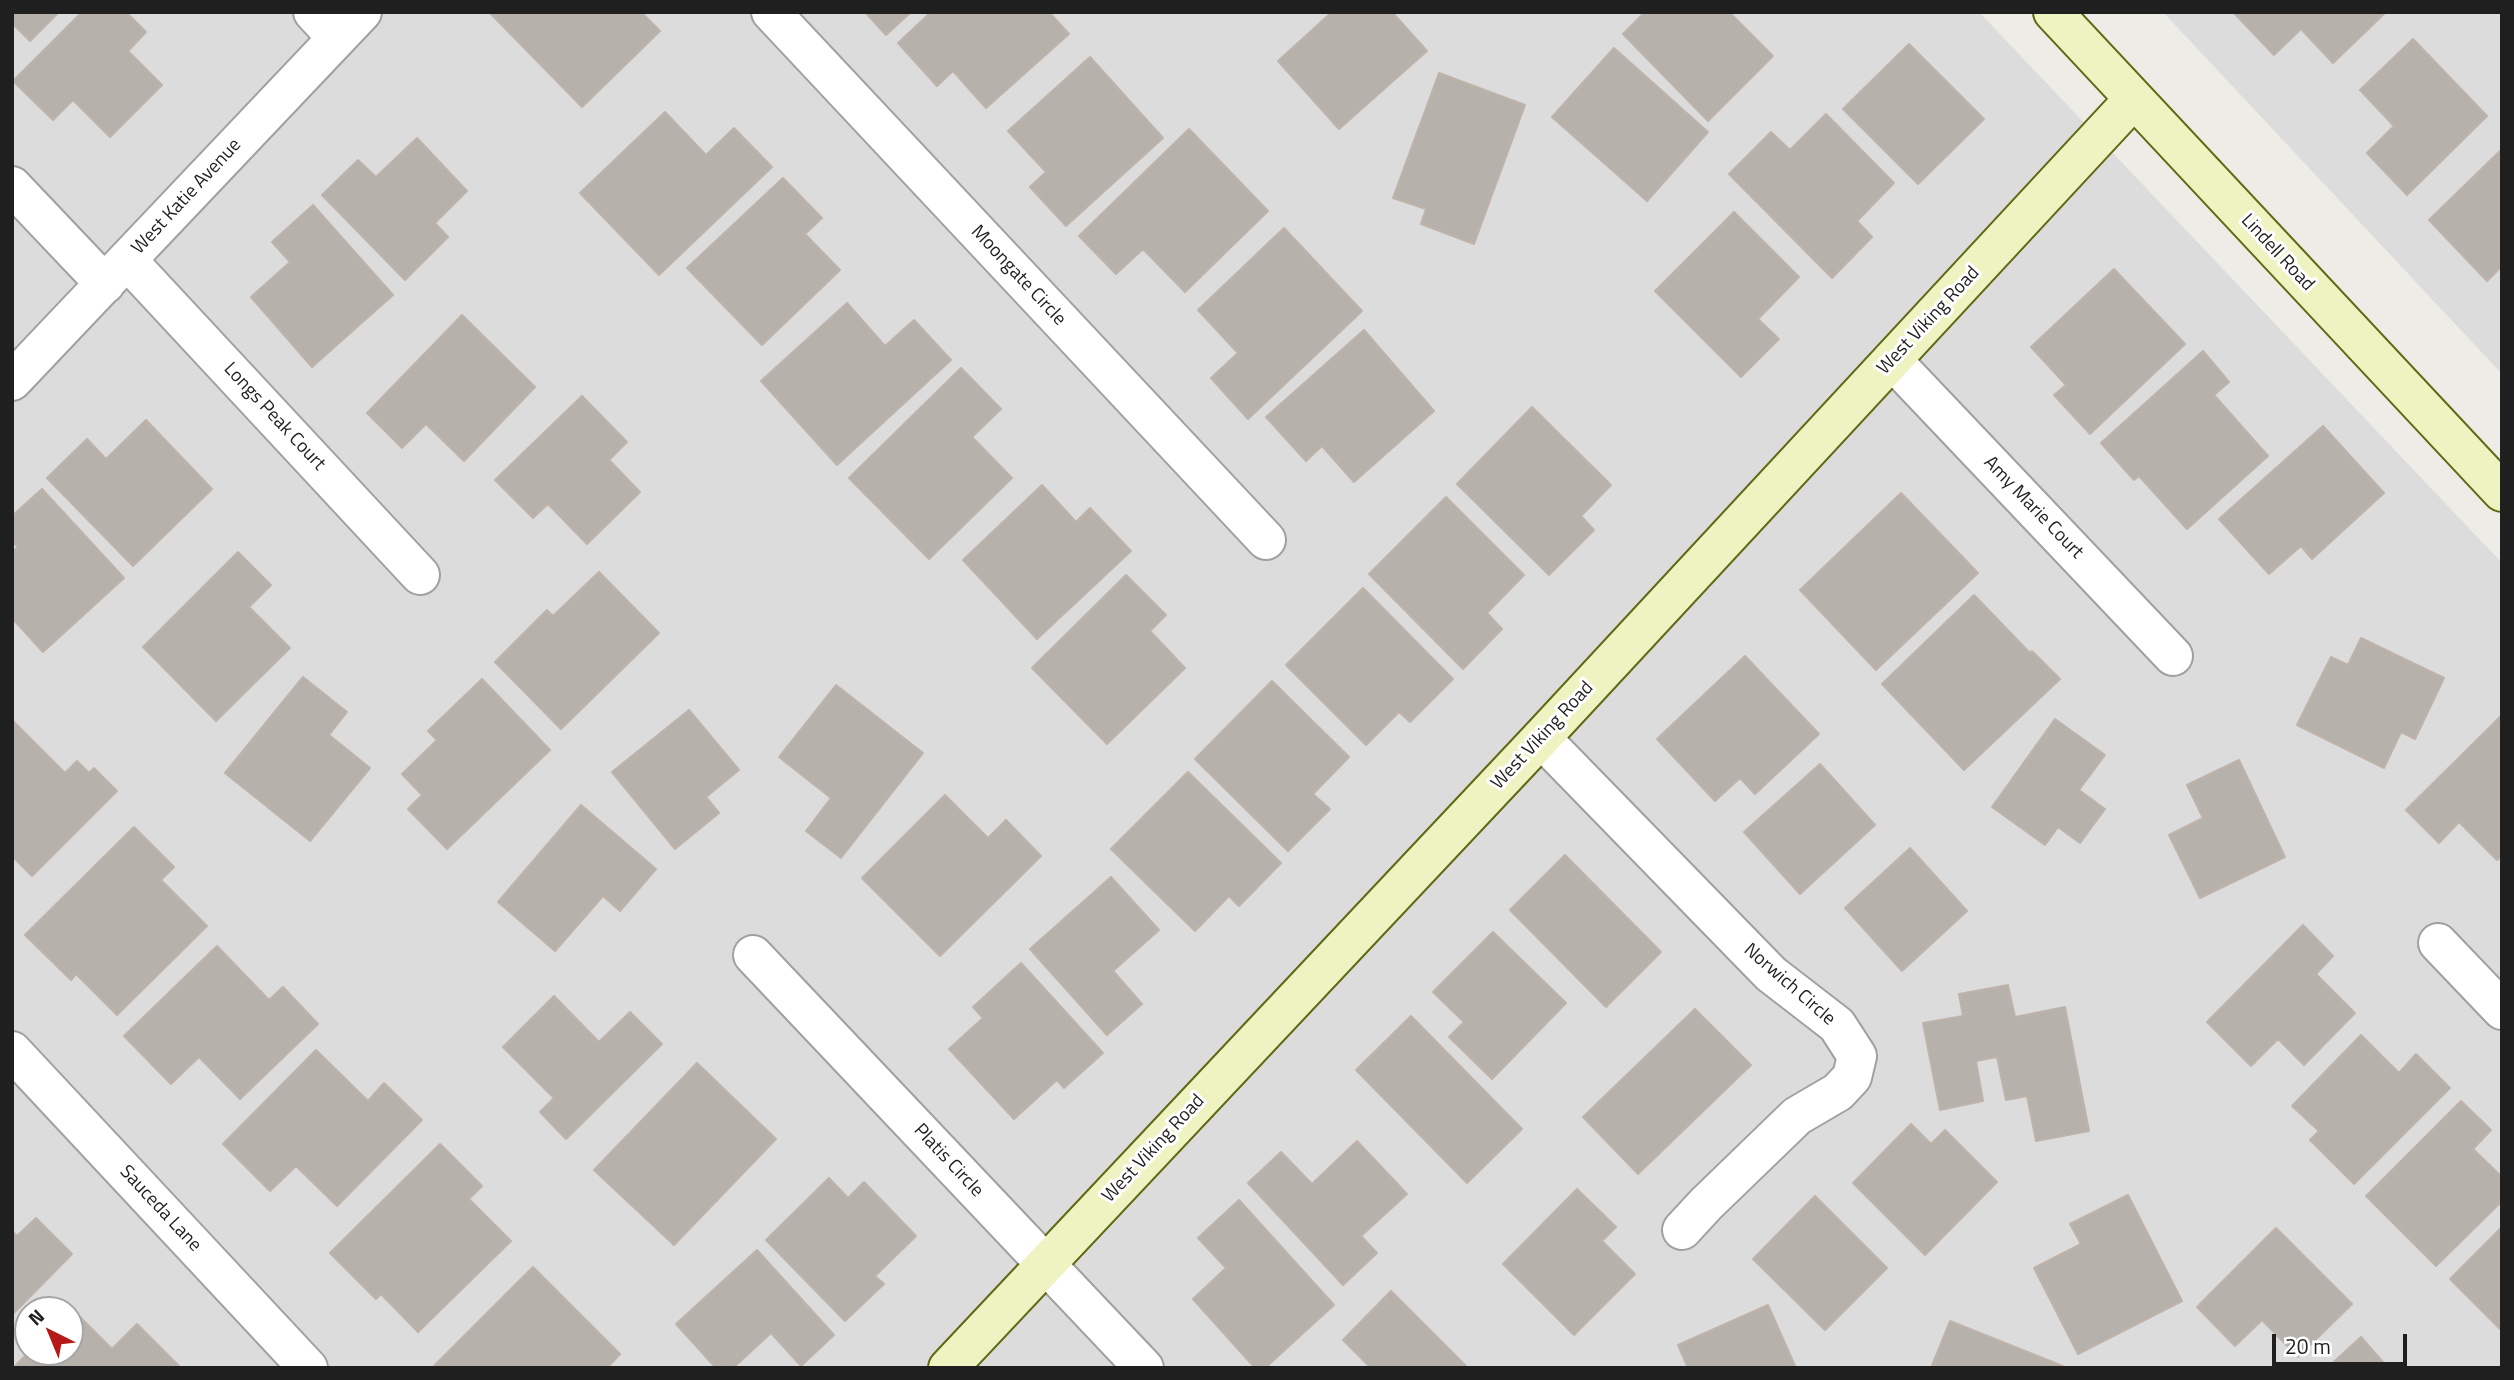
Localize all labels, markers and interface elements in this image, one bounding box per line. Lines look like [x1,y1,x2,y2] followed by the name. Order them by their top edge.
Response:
[127,134,247,260] street label: West Katie Avenue
[2236,210,2318,296] street label: Lindell Road
[966,221,1070,331] street label: Moongate Circle
[1873,262,1985,380] street label: West Viking Road
[218,358,330,476] street label: Longs Peak Court
[1978,452,2088,564] street label: Amy Marie Court
[1487,677,1599,795] street label: West Viking Road
[1739,939,1839,1031] street label: Norwich Circle
[1098,1090,1210,1208] street label: West Viking Road
[908,1120,988,1202] street label: Platis Circle
[114,1161,206,1257] street label: Sauceda Lane
[14,1296,84,1366] north arrow
[21,1302,50,1332] text: N
[2276,1320,2411,1364] scale bar
[2285,1330,2331,1362] text: 20 m

